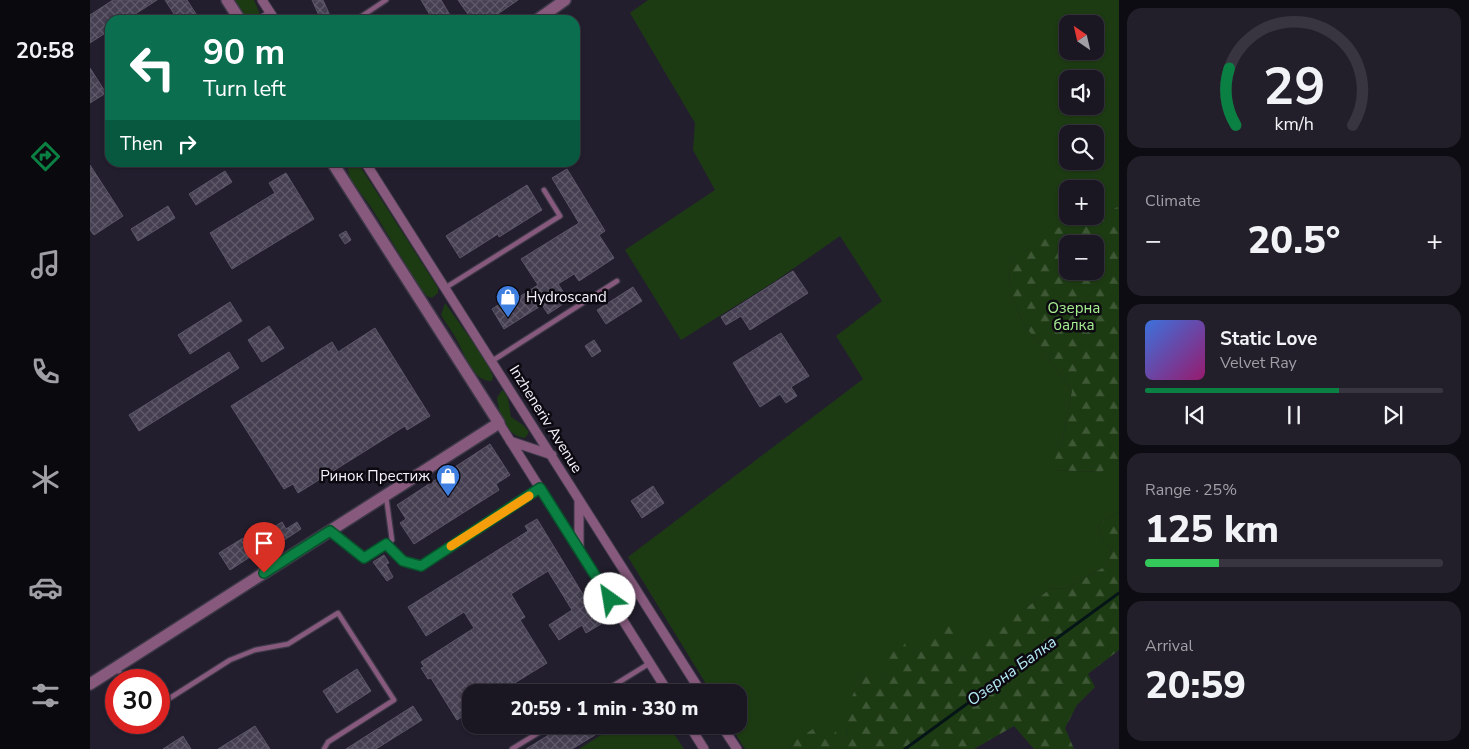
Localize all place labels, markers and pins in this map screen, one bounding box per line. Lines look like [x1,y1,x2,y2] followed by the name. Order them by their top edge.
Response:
[495,284,521,318] shop icon: Hydroscand
[526,287,607,307] place label: Hydroscand
[435,463,461,497] shop icon: Ринок Престиж
[320,466,430,486] place label: Ринок Престиж
[243,522,285,573] pin

